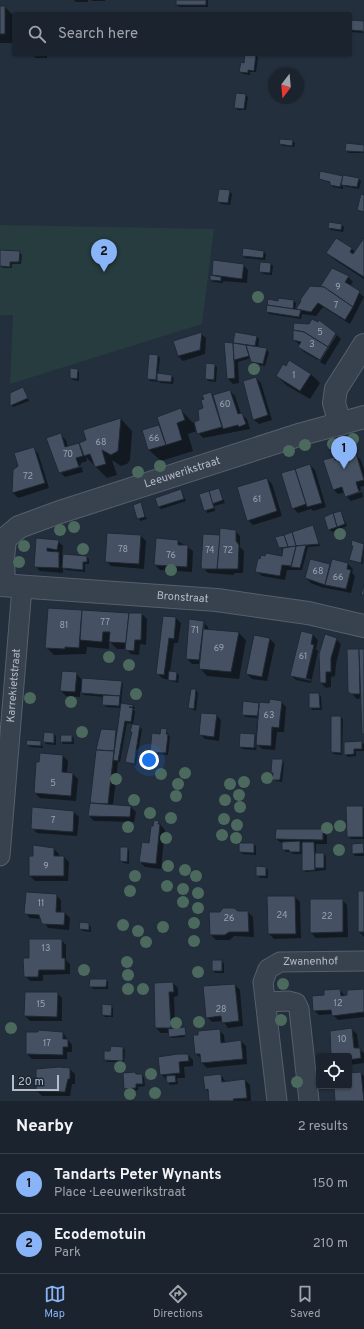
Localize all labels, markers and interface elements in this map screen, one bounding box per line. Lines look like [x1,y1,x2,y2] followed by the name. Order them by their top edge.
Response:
[12,12,352,56] search box
[26,23,48,45] icon: search
[58,25,138,44] text: Search here
[268,68,304,104] north arrow
[91,239,117,272] pin: 2
[335,282,341,293] house number: 9
[334,300,339,311] house number: 7
[317,327,323,338] house number: 5
[309,339,315,350] house number: 3
[292,370,296,381] house number: 1
[219,399,231,410] house number: 60
[149,433,159,444] house number: 66
[331,436,357,469] pin: 1
[96,437,106,448] house number: 68
[63,449,73,460] house number: 70
[142,454,222,491] street label: Leeuwerikstraat
[23,471,33,482] house number: 72
[253,494,261,505] house number: 61
[118,544,128,555] house number: 78
[205,545,215,556] house number: 74
[223,545,233,556] house number: 72
[166,550,176,561] house number: 76
[313,566,323,577] house number: 68
[333,572,343,583] house number: 66
[156,589,209,606] street label: Bronstraat
[100,617,110,628] house number: 77
[60,620,68,631] house number: 81
[191,625,199,636] house number: 71
[214,643,224,654] house number: 69
[4,648,24,723] street label: Karrekietstraat
[299,651,307,662] house number: 61
[264,710,274,721] house number: 63
[139,750,159,770] your location
[50,778,56,789] house number: 5
[51,815,56,826] house number: 7
[43,861,49,872] house number: 9
[38,898,44,909] house number: 11
[276,910,288,921] house number: 24
[321,911,333,922] house number: 22
[224,913,234,924] house number: 26
[42,943,50,954] house number: 13
[283,954,338,969] street label: Zwanenhof
[334,998,342,1009] house number: 12
[37,999,45,1010] house number: 15
[215,1004,227,1015] house number: 28
[337,1034,347,1045] house number: 10
[43,1038,51,1049] house number: 17
[316,1053,352,1089] map controls
[316,1053,352,1089] button: locate
[12,1073,59,1092] scale bar
[18,1075,44,1089] text: 20 m
[16,1116,73,1138] text: Nearby
[298,1119,348,1135] text: 2 results
[54,1166,222,1185] text: Tandarts Peter Wynants
[26,1176,32,1192] text: 1
[313,1176,348,1192] text: 150 m
[54,1185,186,1201] text: Place · Leeuwerikstraat
[54,1226,146,1245] text: Ecodemotuin
[25,1236,33,1252] text: 2
[313,1236,348,1252] text: 210 m
[54,1245,81,1261] text: Park
[44,1283,66,1321] tab: Map
[153,1283,203,1321] tab: Directions
[290,1283,320,1321] tab: Saved

